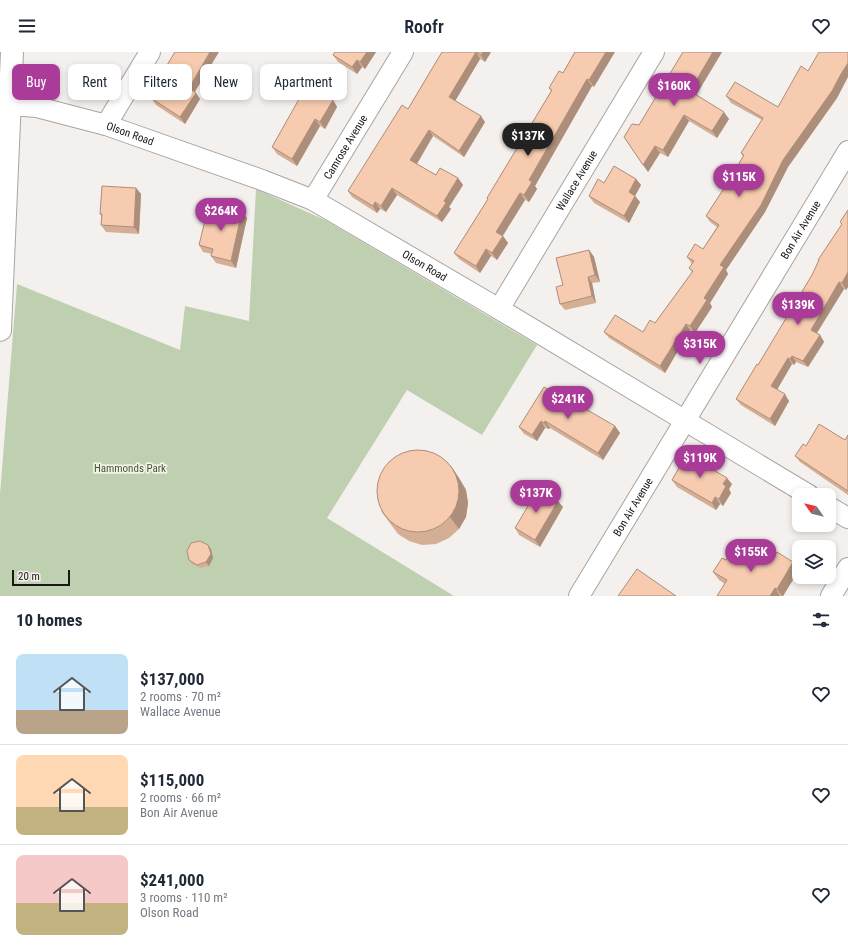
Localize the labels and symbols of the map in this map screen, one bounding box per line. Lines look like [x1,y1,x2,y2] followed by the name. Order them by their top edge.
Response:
[646,73,702,107] pin: $160K
[321,112,370,182] street label: Camrose Avenue
[105,119,156,148] street label: Olson Road
[500,123,556,157] pin: $137K
[553,148,600,213] street label: Wallace Avenue
[711,164,767,198] pin: $115K
[193,198,249,232] pin: $264K
[778,198,823,261] street label: Bon Air Avenue
[400,247,449,284] street label: Olson Road
[770,292,826,326] pin: $139K
[672,331,728,365] pin: $315K
[540,386,596,420] pin: $241K
[672,445,728,479] pin: $119K
[94,462,166,475] park label: Hammonds Park
[610,475,655,539] street label: Bon Air Avenue
[508,480,564,514] pin: $137K
[792,488,836,532] north arrow
[723,539,779,573] pin: $155K
[12,568,70,587] scale bar

